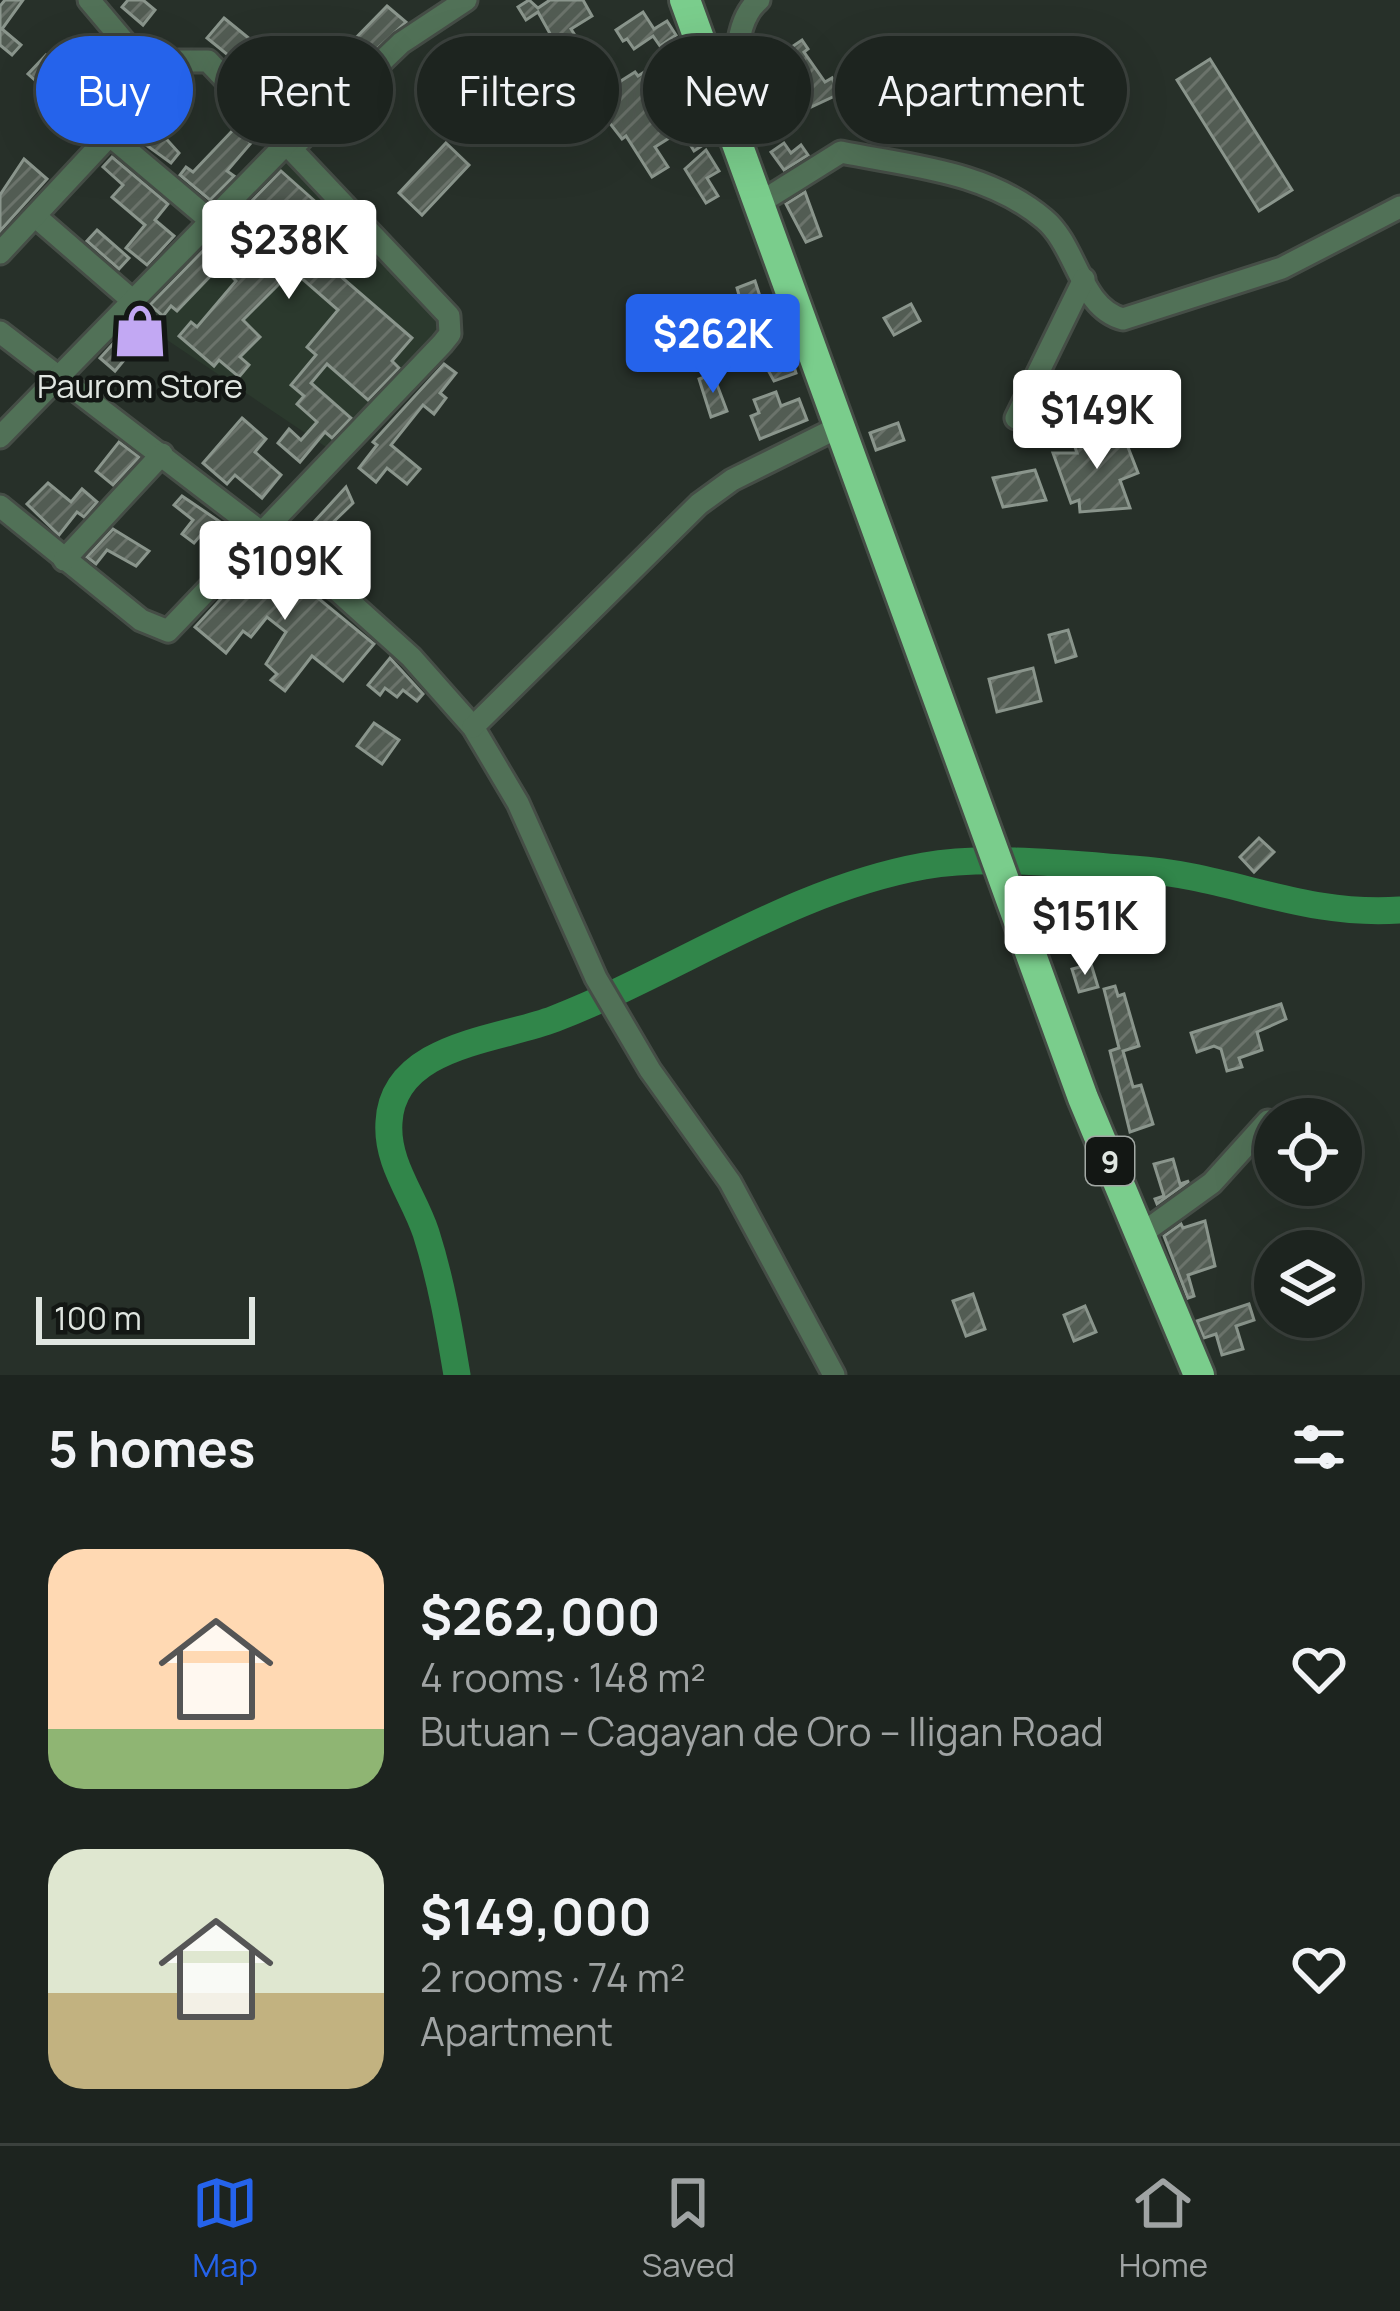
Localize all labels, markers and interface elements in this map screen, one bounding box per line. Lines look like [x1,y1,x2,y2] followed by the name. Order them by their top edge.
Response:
[36,36,193,144] chip: Buy
[217,36,393,144] chip: Rent
[417,36,619,144] chip: Filters
[643,36,811,144] chip: New
[835,36,1127,144] chip: Apartment
[205,200,373,302] pin: $238K
[229,212,349,266] text: $238K
[629,294,797,396] pin: $262K
[111,302,169,360] shop icon: Paurom Store
[653,306,773,360] text: $262K
[37,363,243,408] place label: Paurom Store
[1013,370,1181,472] pin: $149K
[1040,382,1154,436] text: $149K
[201,521,369,623] pin: $109K
[227,533,343,587] text: $109K
[1001,876,1169,978] pin: $151K
[1032,888,1138,942] text: $151K
[1254,1098,1362,1338] map controls
[1254,1098,1362,1206] button: locate
[1086,1137,1134,1185] road number: 9
[1254,1230,1362,1338] button: layers
[36,1291,255,1344] scale bar
[54,1295,142,1340] text: 100 m
[48,1413,255,1482] text: 5 homes
[1286,1414,1352,1480] icon: filters
[420,1581,661,1650] text: $262,000
[144,1597,288,1741] icon: home
[1286,1636,1352,1702] icon: heart
[420,1650,706,1704] text: 4 rooms · 148 m²
[420,1704,1104,1758] text: Butuan – Cagayan de Oro – Iligan Road
[420,1881,652,1950] text: $149,000
[144,1897,288,2041] icon: home
[1286,1936,1352,2002] icon: heart
[420,1950,685,2004] text: 2 rooms · 74 m²
[420,2004,613,2058] text: Apartment
[192,2170,258,2287] tab: Map
[642,2170,735,2287] tab: Saved
[1119,2170,1208,2287] tab: Home

